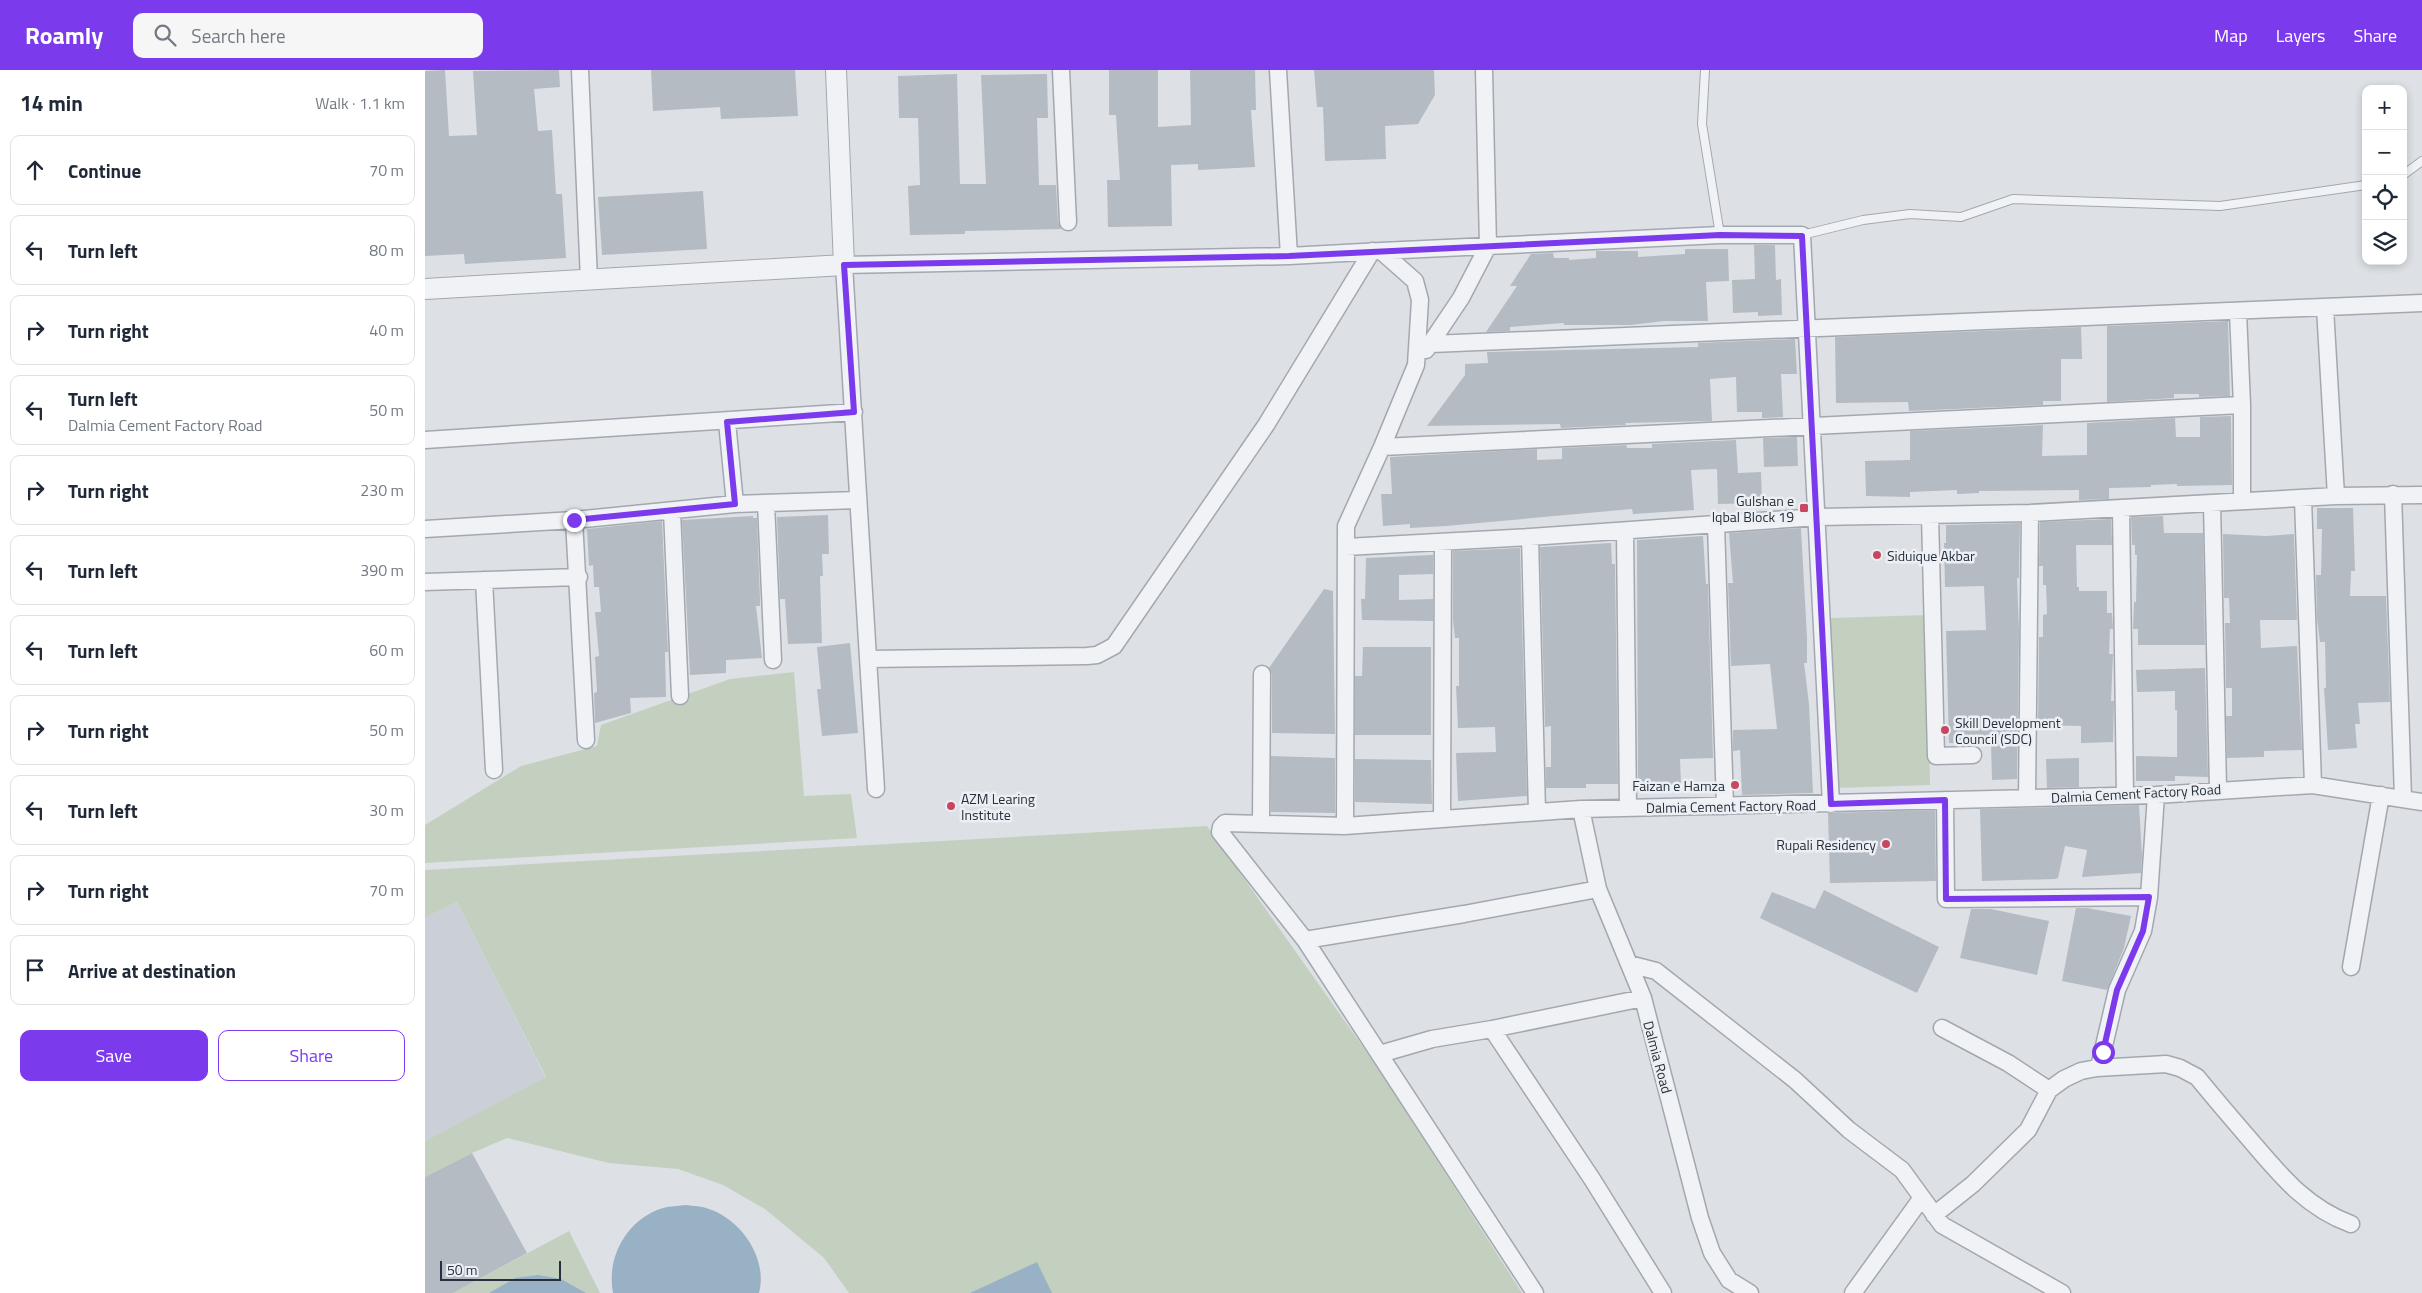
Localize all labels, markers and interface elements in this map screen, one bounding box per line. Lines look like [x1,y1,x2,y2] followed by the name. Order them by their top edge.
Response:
[133,13,483,58] search box
[25,17,103,53] text: Roamly
[151,21,179,49] icon: search
[191,21,286,50] text: Search here
[2214,22,2248,49] text: Map
[2276,22,2325,49] text: Layers
[2353,22,2397,49] text: Share
[2362,85,2407,265] map controls
[2362,85,2407,130] button: +
[20,87,83,119] text: 14 min
[315,91,405,115] text: Walk · 1.1 km
[2362,130,2407,175] button: −
[21,156,49,184] icon: ahead
[68,156,141,185] text: Continue
[369,158,404,182] text: 70 m
[2362,175,2407,220] button: locate
[2362,220,2407,265] button: layers
[21,236,49,264] icon: left
[68,236,138,265] text: Turn left
[369,238,404,262] text: 80 m
[21,316,49,344] icon: right
[68,316,149,345] text: Turn right
[369,318,404,342] text: 40 m
[68,384,138,413] text: Turn left
[21,396,49,424] icon: left
[369,398,404,422] text: 50 m
[68,413,263,437] text: Dalmia Cement Factory Road
[21,476,49,504] icon: right
[68,476,149,505] text: Turn right
[360,478,404,502] text: 230 m
[1712,490,1794,527] place label: Gulshan e Iqbal Block 19
[1798,502,1810,514] marker: Gulshan e Iqbal Block 19
[563,509,586,532] route end
[1887,545,1975,566] place label: Siduique Akbar
[1871,549,1883,561] marker: Siduique Akbar
[21,556,49,584] icon: left
[68,556,138,585] text: Turn left
[360,558,404,582] text: 390 m
[21,636,49,664] icon: left
[68,636,138,665] text: Turn left
[369,638,404,662] text: 60 m
[1955,712,2061,749] place label: Skill Development Council (SDC)
[21,716,49,744] icon: right
[68,716,149,745] text: Turn right
[369,718,404,742] text: 50 m
[1939,724,1951,736] marker: Skill Development Council (SDC)
[1632,775,1725,796] place label: Faizan e Hamza
[2050,778,2222,808] street label: Dalmia Cement Factory Road
[1729,779,1741,791] marker: Faizan e Hamza
[961,788,1035,825] place label: AZM Learing Institute
[1646,794,1816,818] street label: Dalmia Cement Factory Road
[21,796,49,824] icon: left
[68,796,138,825] text: Turn left
[369,798,404,822] text: 30 m
[945,800,957,812] marker: AZM Learing Institute
[1776,834,1876,855] place label: Rupali Residency
[1880,838,1892,850] marker: Rupali Residency
[21,876,49,904] icon: right
[68,876,149,905] text: Turn right
[369,878,404,902] text: 70 m
[21,956,49,984] icon: arrive
[68,956,236,985] text: Arrive at destination
[1638,1018,1678,1096] street label: Dalmia Road
[20,1030,208,1081] button: Save
[218,1030,405,1081] button: Share
[2092,1041,2115,1064] route start
[440,1258,561,1281] scale bar
[447,1259,477,1280] text: 50 m

